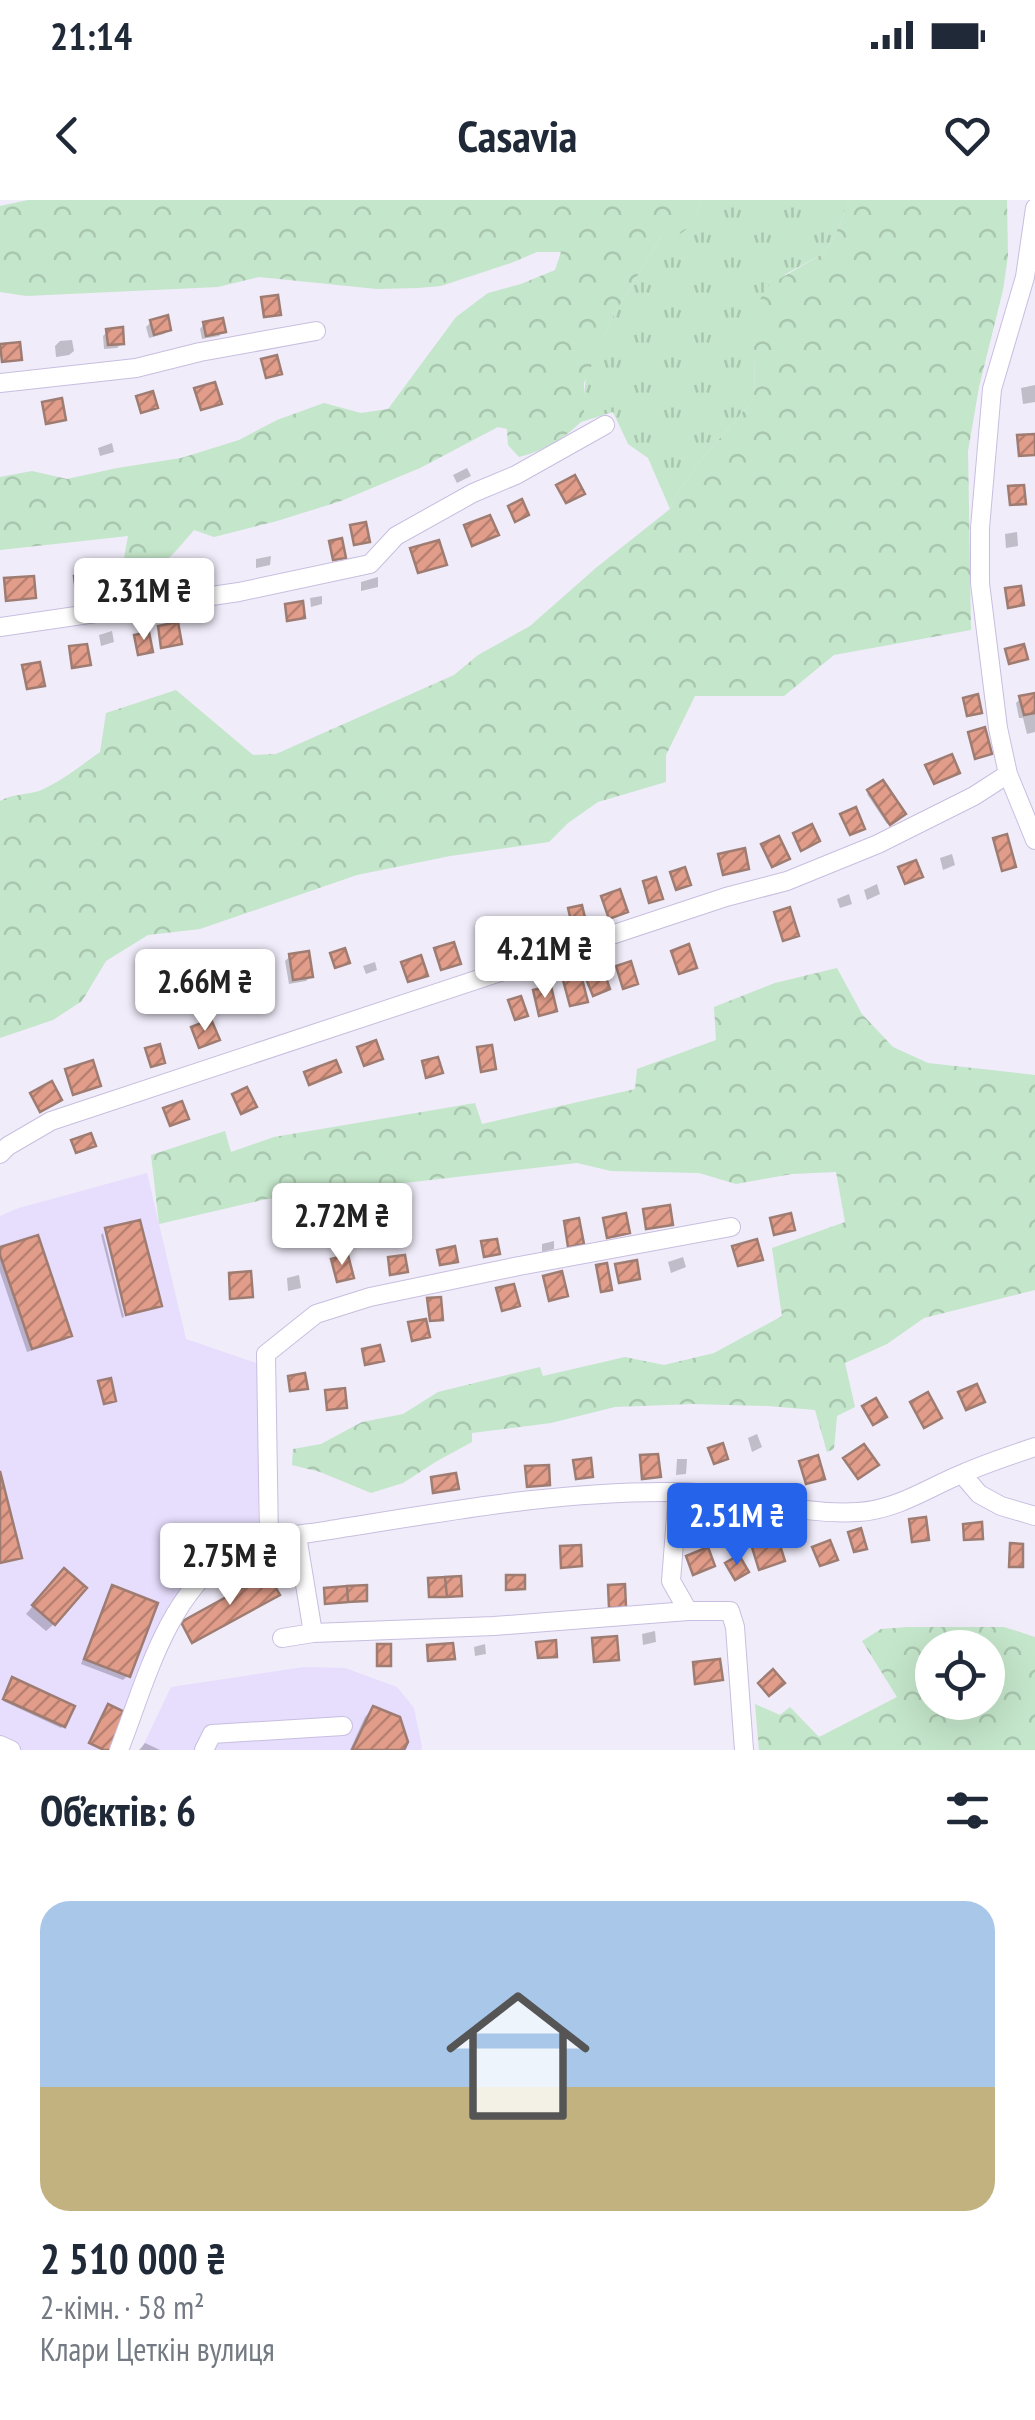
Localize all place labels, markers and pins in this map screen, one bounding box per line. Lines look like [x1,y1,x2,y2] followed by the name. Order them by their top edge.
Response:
[52,558,236,643] pin: 2.31M ₴
[453,916,637,1001] pin: 4.21M ₴
[113,949,297,1034] pin: 2.66M ₴
[250,1183,434,1268] pin: 2.72M ₴
[645,1483,829,1568] pin: 2.51M ₴
[138,1523,322,1608] pin: 2.75M ₴

